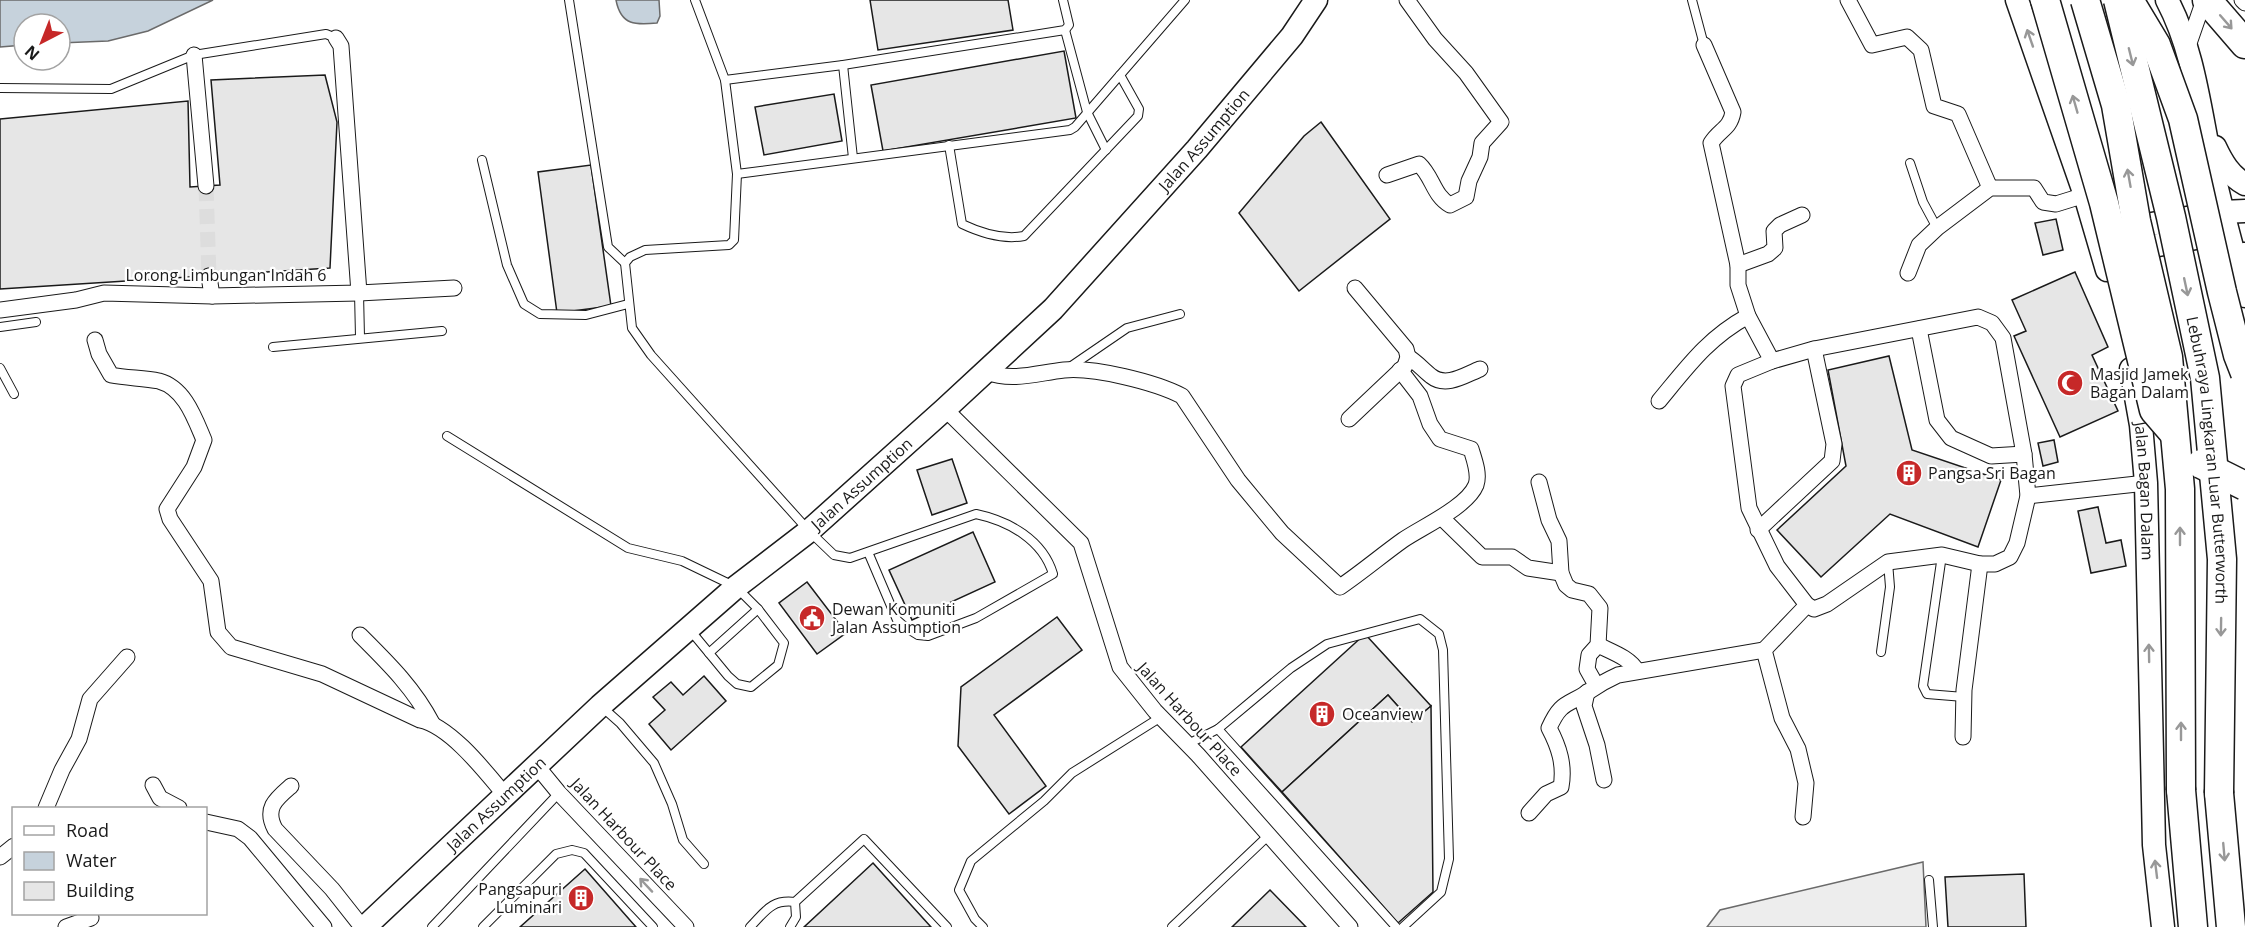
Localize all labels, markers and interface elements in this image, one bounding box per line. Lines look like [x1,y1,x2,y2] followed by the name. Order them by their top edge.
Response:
[12,12,72,72] north arrow
[2219,14,2233,29] one-way arrow
[2024,29,2035,48] one-way arrow
[20,41,44,66] text: N
[2126,47,2138,66] one-way arrow
[1152,84,1254,197] street label: Jalan Assumption
[2069,95,2080,114] one-way arrow
[2123,169,2134,189] one-way arrow
[125,264,327,286] street label: Lorong Limbungan Indah 6
[2181,277,2192,297] one-way arrow
[2181,314,2233,604] street label: Lebuhraya Lingkaran Luar Butterworth
[2090,363,2189,403] place label: Masjid Jamek Bagan Dalam
[2055,368,2085,398] mosque icon: Masjid Jamek Bagan Dalam
[2129,418,2159,561] street label: Jalan Bagan Dalam
[805,433,917,536] street label: Jalan Assumption
[1894,458,1924,488] building icon: Pangsa Sri Bagan
[1928,462,2056,484] place label: Pangsa Sri Bagan
[2174,527,2186,547] one-way arrow
[830,598,961,638] place label: Dewan Komuniti Jalan Assumption
[797,603,827,633] public building icon: Dewan Komuniti Jalan Assumption
[2215,616,2226,636] one-way arrow
[2144,644,2155,664] one-way arrow
[1131,656,1247,781] street label: Jalan Harbour Place
[1307,699,1337,729] building icon: Oceanview
[1342,703,1424,725] place label: Oceanview
[2175,722,2187,742] one-way arrow
[440,751,551,857] street label: Jalan Assumption
[565,771,682,895] street label: Jalan Harbour Place
[12,807,207,915] legend
[66,818,109,842] text: Road
[2219,841,2230,861] one-way arrow
[66,848,117,872] text: Water
[2151,859,2162,879] one-way arrow
[639,877,653,892] one-way arrow
[66,878,134,902] text: Building
[478,878,562,918] place label: Pangsapuri Luminari
[566,883,596,913] building icon: Pangsapuri Luminari

